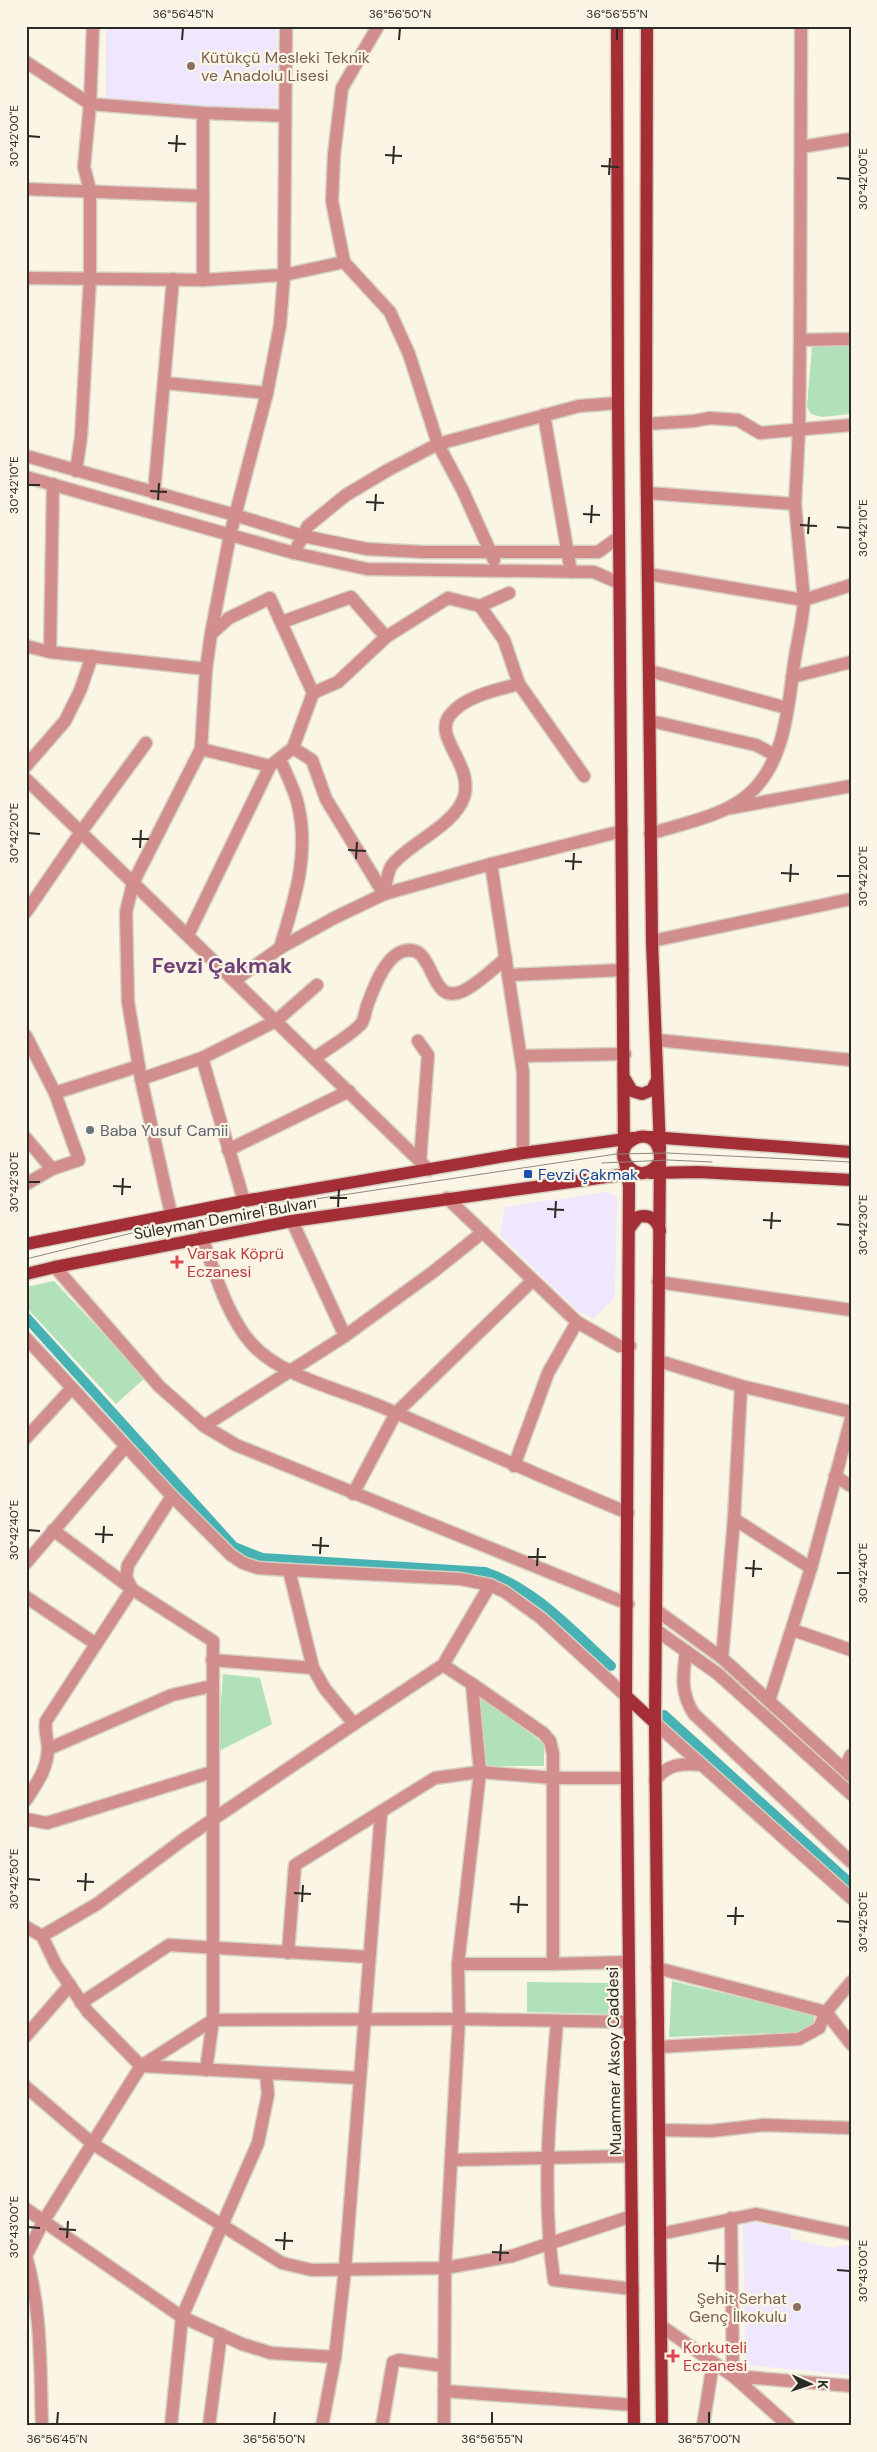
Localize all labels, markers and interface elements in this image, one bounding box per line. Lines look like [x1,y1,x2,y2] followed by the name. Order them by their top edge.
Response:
[152,6,214,22] text: 36°56'45"N
[369,6,431,22] text: 36°56'50"N
[586,6,648,22] text: 36°56'55"N
[201,47,370,86] place label: Kütükçü Mesleki Teknik ve Anadolu Lisesi
[185,60,197,72] marker: Kütükçü Mesleki Teknik ve Anadolu Lisesi
[6,105,22,167] text: 30°42'00"E
[855,148,871,210] text: 30°42'00"E
[6,456,22,514] text: 30°42'10"E
[855,499,871,557] text: 30°42'10"E
[6,802,22,863] text: 30°42'20"E
[855,845,871,906] text: 30°42'20"E
[152,952,292,980] district label: Fevzi Çakmak
[100,1120,228,1141] place label: Baba Yusuf Camii
[84,1124,96,1136] marker: Baba Yusuf Camii
[6,1151,22,1213] text: 30°42'30"E
[538,1164,638,1185] place label: Fevzi Çakmak
[522,1168,534,1180] marker: Fevzi Çakmak
[132,1192,318,1244] street label: Süleyman Demirel Bulvarı
[855,1194,871,1256] text: 30°42'30"E
[187,1243,284,1282] place label: Varsak Köprü Eczanesi
[171,1256,183,1268] marker: Varsak Köprü Eczanesi
[6,1499,22,1560] text: 30°42'40"E
[855,1542,871,1603] text: 30°42'40"E
[6,1848,22,1909] text: 30°42'50"E
[855,1891,871,1952] text: 30°42'50"E
[602,1967,626,2155] street label: Muammer Aksoy Caddesi
[6,2196,22,2258] text: 30°43'00"E
[855,2240,871,2302] text: 30°43'00"E
[689,2288,787,2327] place label: Şehit Serhat Genç İlkokulu
[791,2301,803,2313] marker: Şehit Serhat Genç İlkokulu
[683,2337,747,2376] place label: Korkuteli Eczanesi
[667,2350,679,2362] marker: Korkuteli Eczanesi
[784,2360,834,2410] north arrow
[814,2380,832,2390] text: K
[26,2431,88,2447] text: 36°56'45"N
[243,2431,305,2447] text: 36°56'50"N
[461,2431,523,2447] text: 36°56'55"N
[678,2431,740,2447] text: 36°57'00"N

